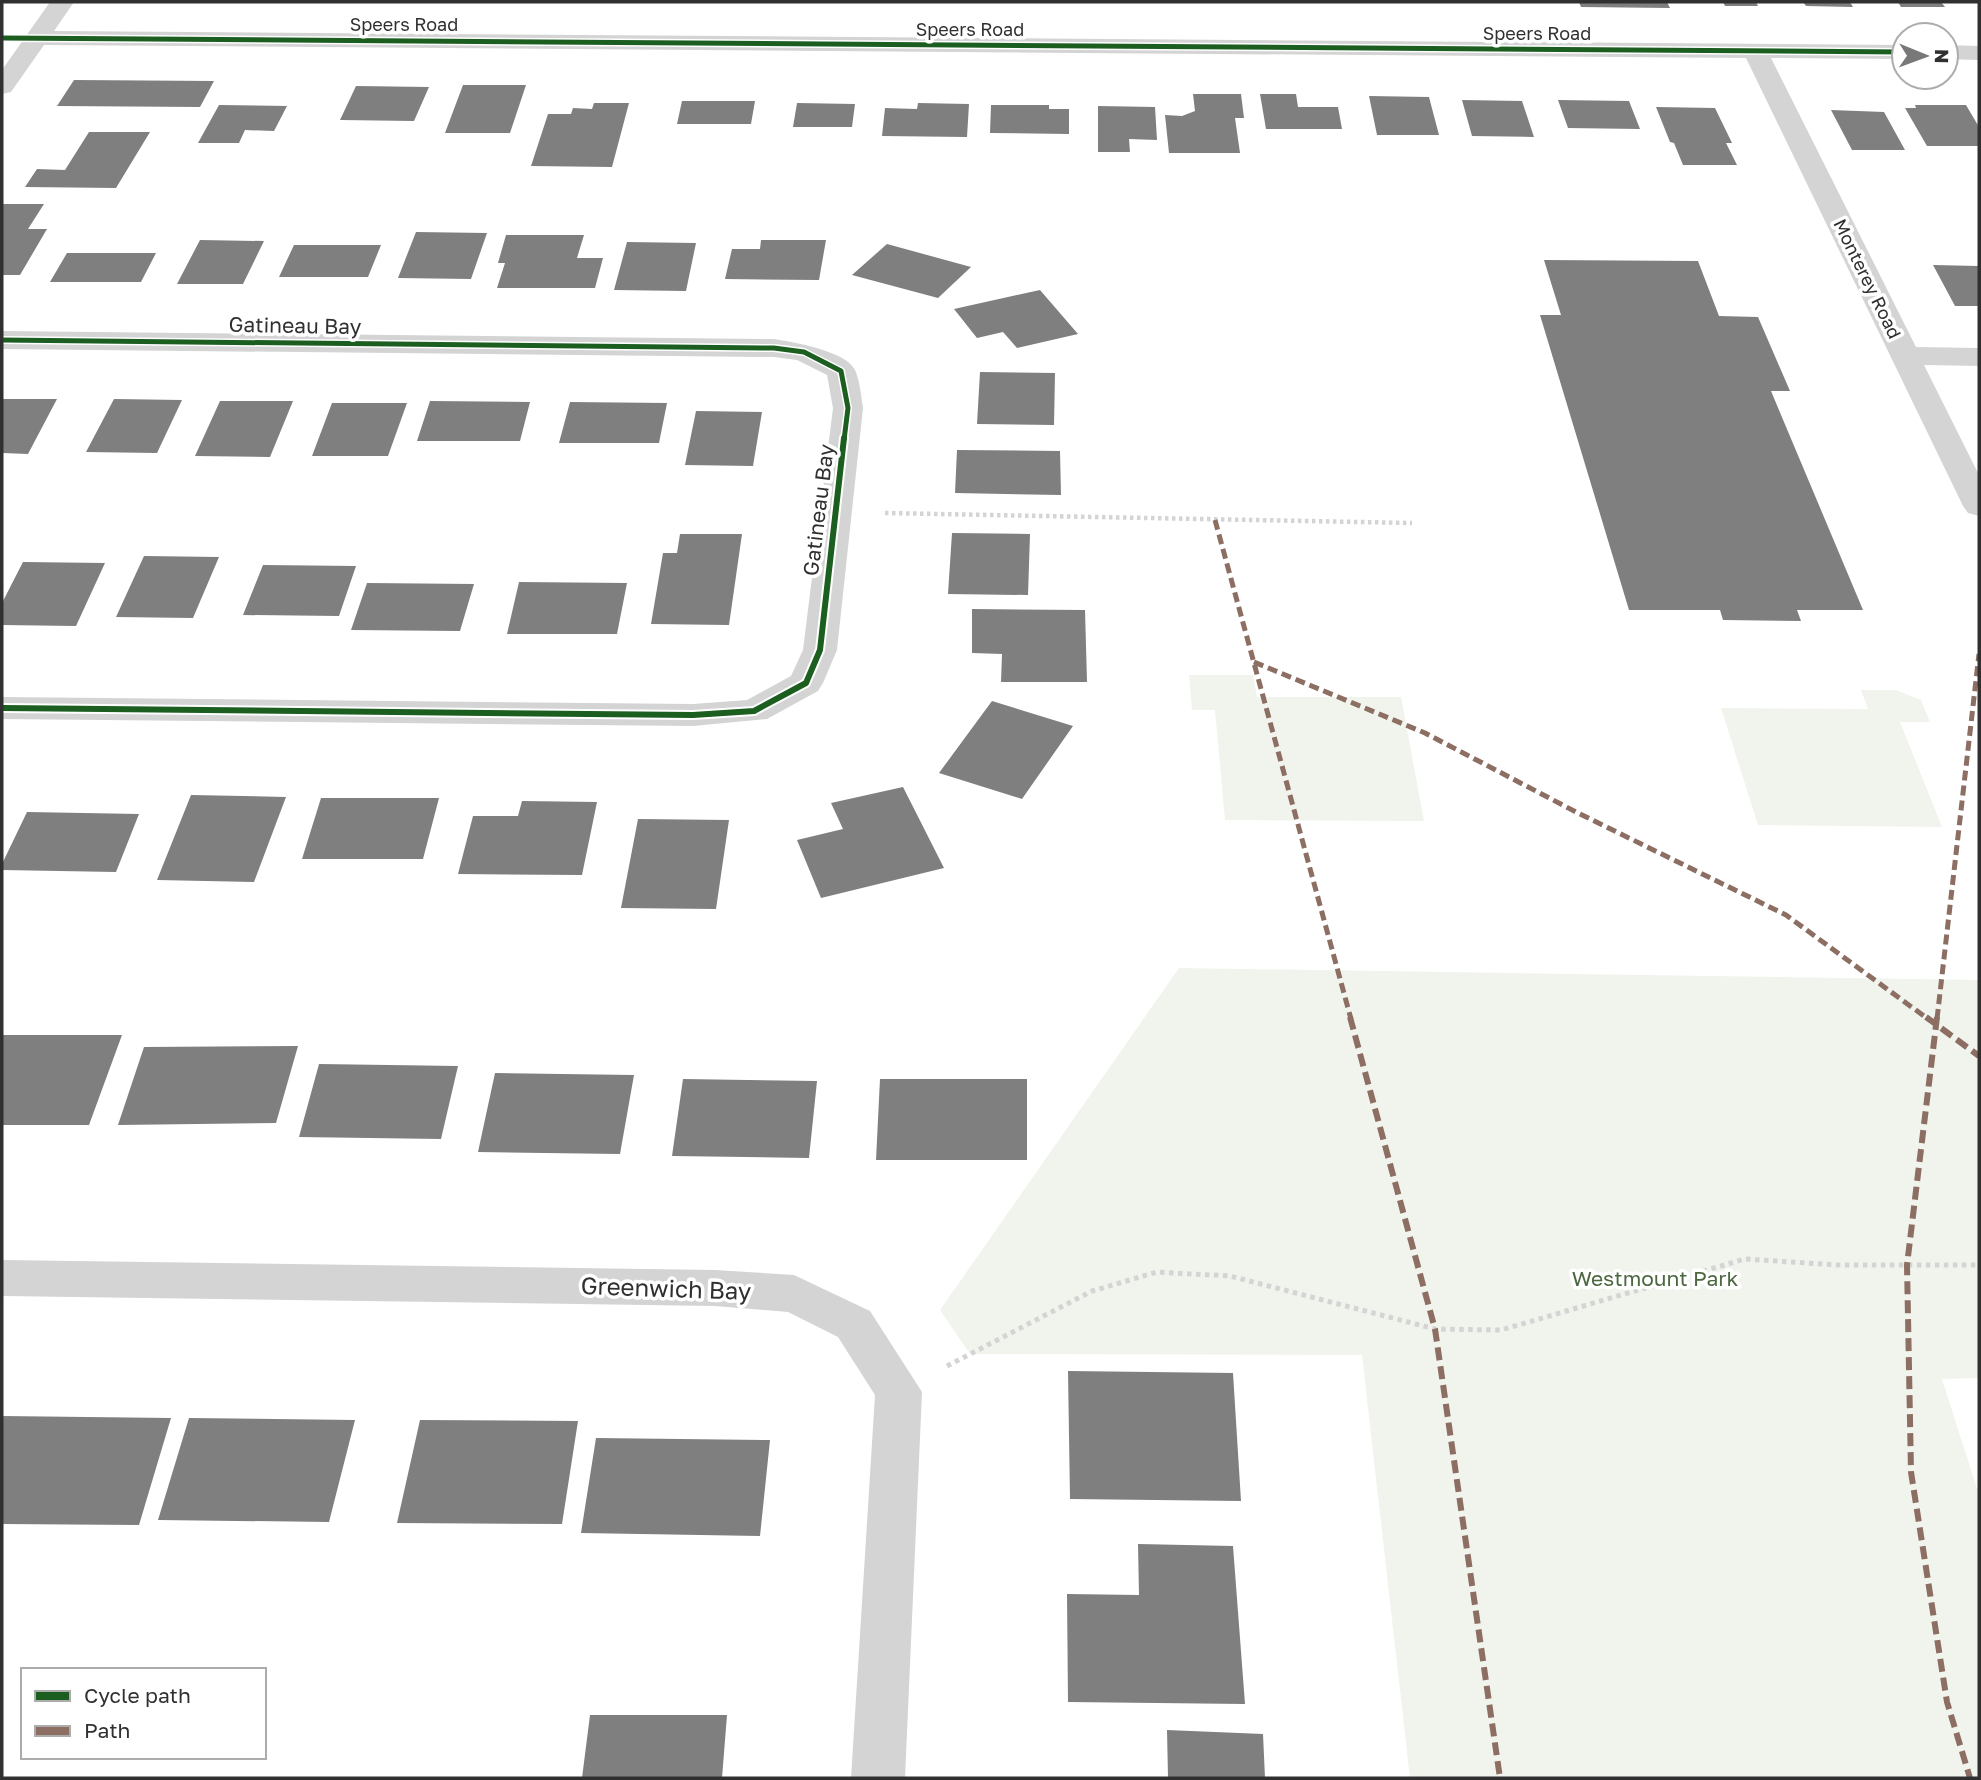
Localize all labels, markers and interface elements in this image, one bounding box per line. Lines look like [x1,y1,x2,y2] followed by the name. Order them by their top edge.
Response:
[350,13,458,35] street label: Speers Road
[916,18,1024,40] street label: Speers Road
[1890,21,1960,91] north arrow
[1483,22,1591,44] street label: Speers Road
[1931,49,1954,64] text: N
[1829,215,1906,342] street label: Monterey Road
[228,311,362,339] street label: Gatineau Bay
[797,442,839,577] street label: Gatineau Bay
[1572,1265,1738,1291] park label: Westmount Park
[580,1270,752,1305] street label: Greenwich Bay
[21,1668,266,1759] legend
[84,1682,191,1708] text: Cycle path
[84,1717,131,1743] text: Path

